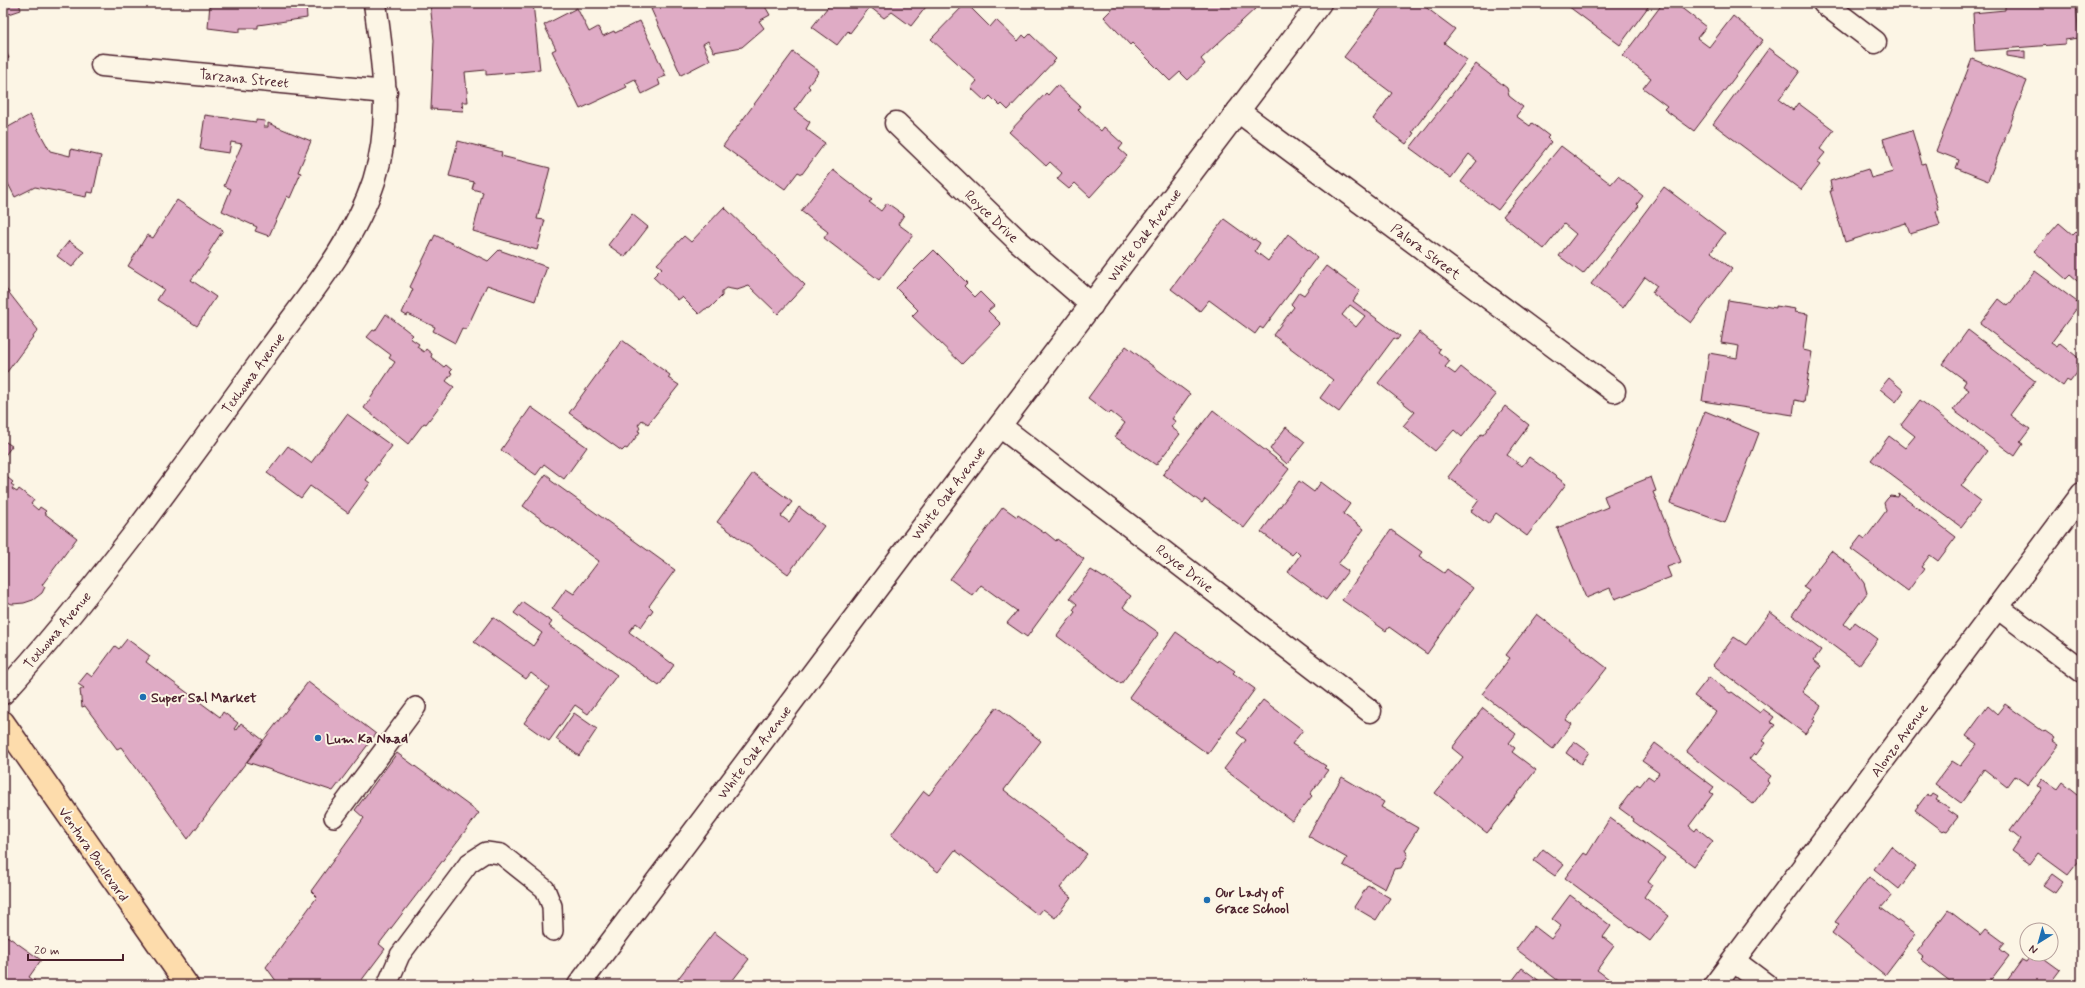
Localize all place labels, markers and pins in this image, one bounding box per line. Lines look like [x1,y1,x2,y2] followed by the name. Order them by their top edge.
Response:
[151,689,257,707] place label: Super Sal Market
[138,692,148,702] marker: Super Sal Market
[326,730,408,748] place label: Lum Ka Naad
[313,733,323,743] marker: Lum Ka Naad
[1215,884,1289,918] place label: Our Lady of Grace School
[1202,895,1212,905] marker: Our Lady of Grace School

